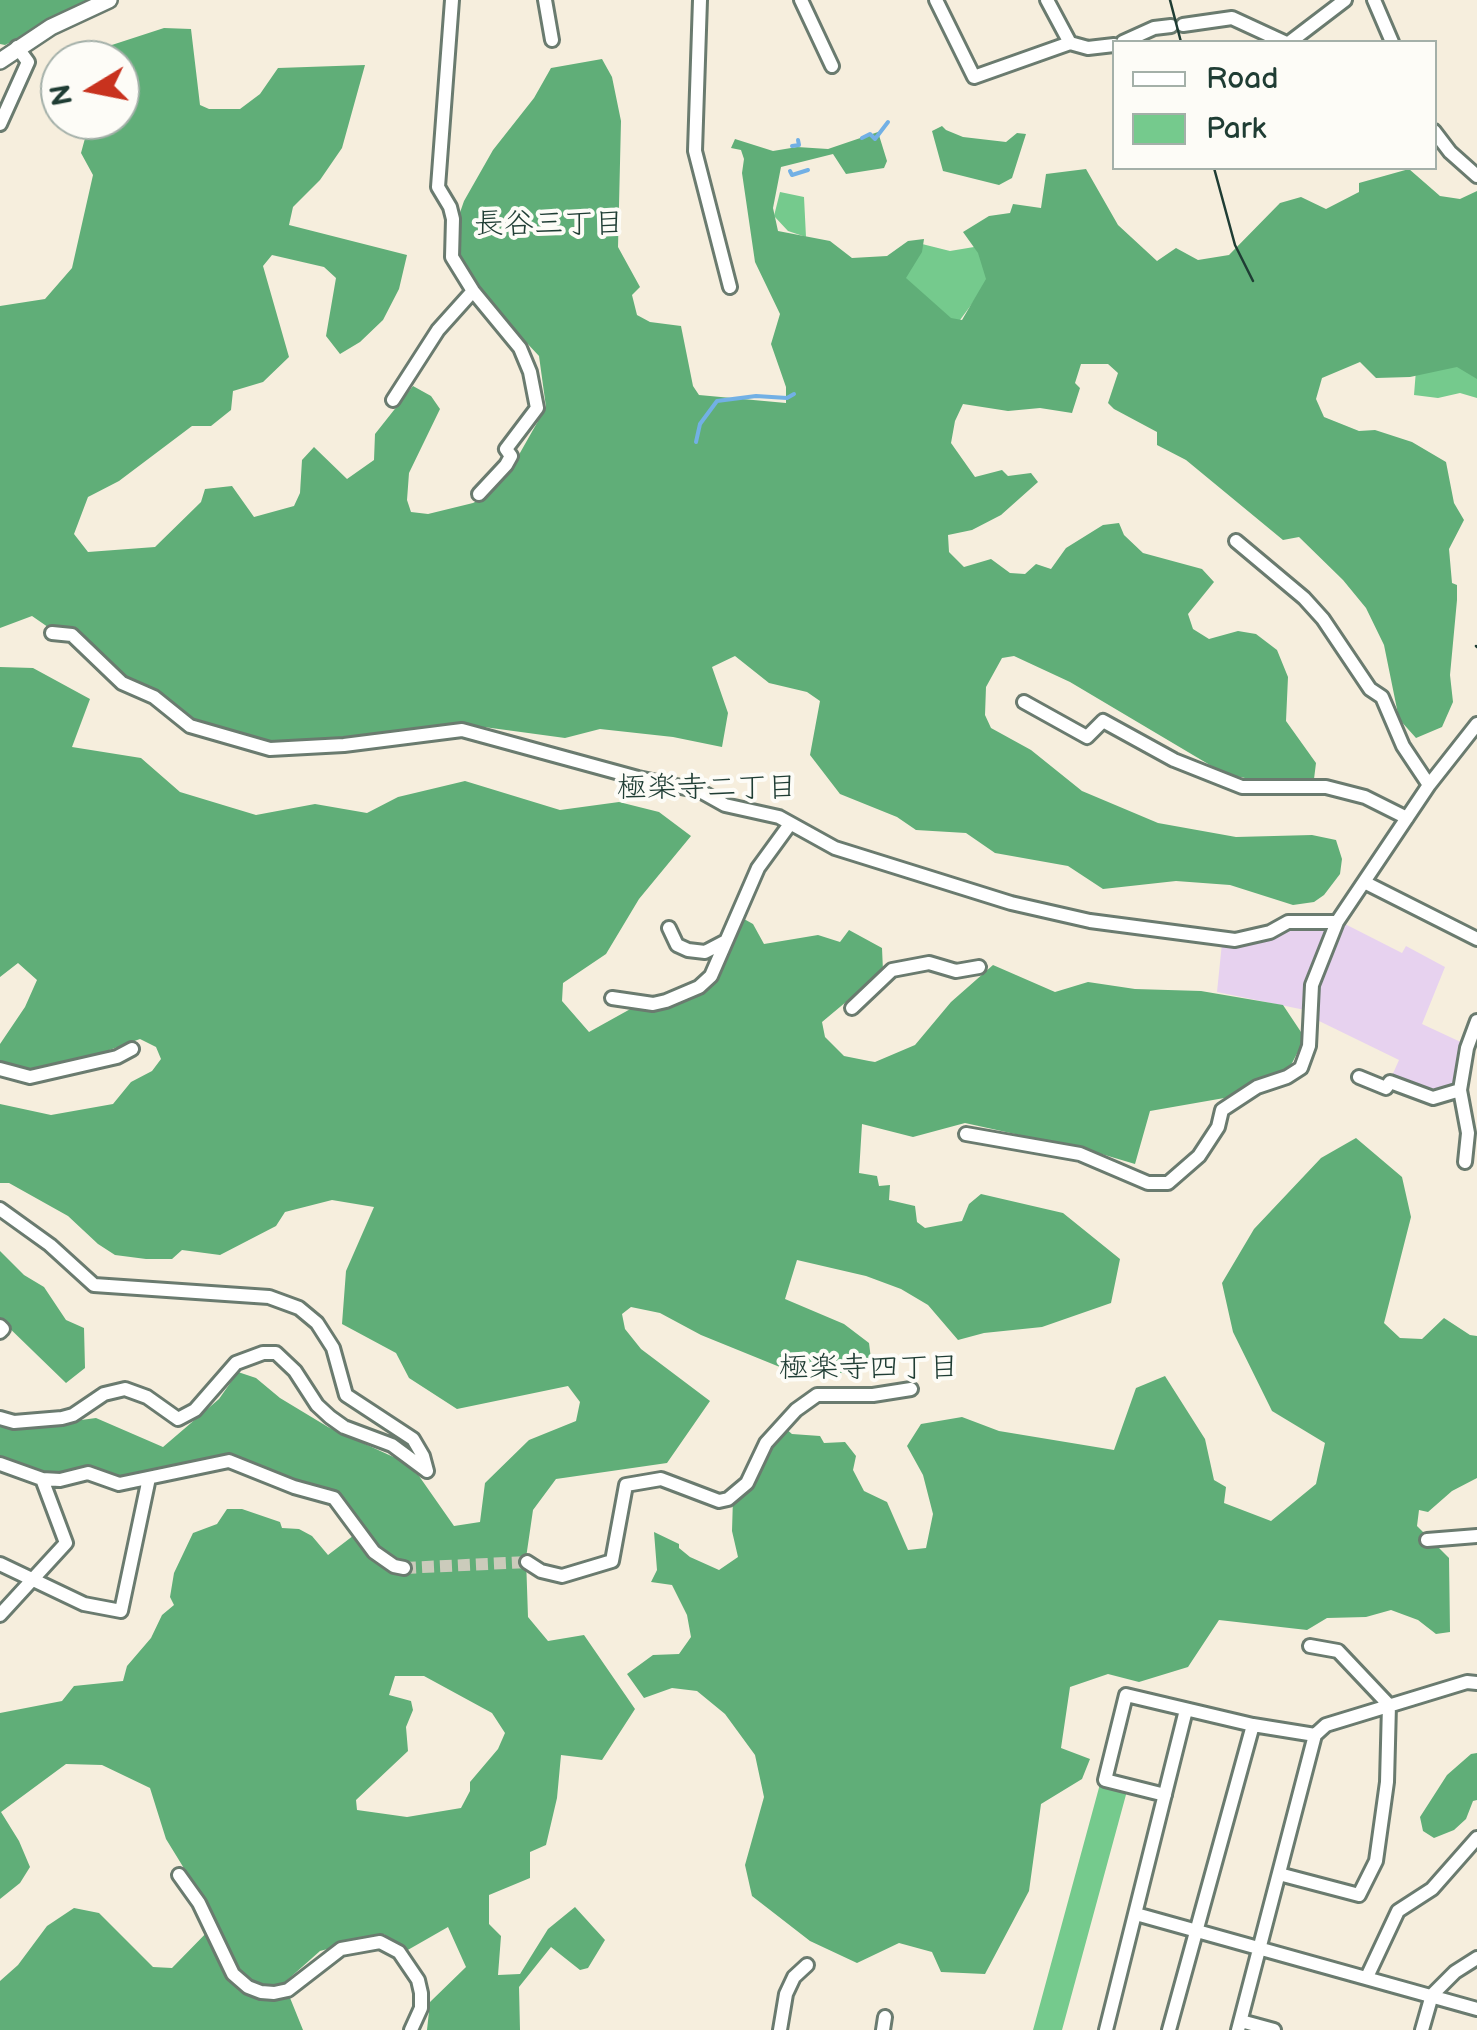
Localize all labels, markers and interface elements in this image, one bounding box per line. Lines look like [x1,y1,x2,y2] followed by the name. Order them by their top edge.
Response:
[40,40,140,140] north arrow
[1112,40,1437,170] legend
[1206,61,1279,97] text: Road
[44,82,80,108] text: N
[1206,111,1266,147] text: Park
[474,207,624,243] district label: 長谷三丁目
[617,771,797,807] district label: 極楽寺二丁目
[779,1351,959,1387] district label: 極楽寺四丁目

